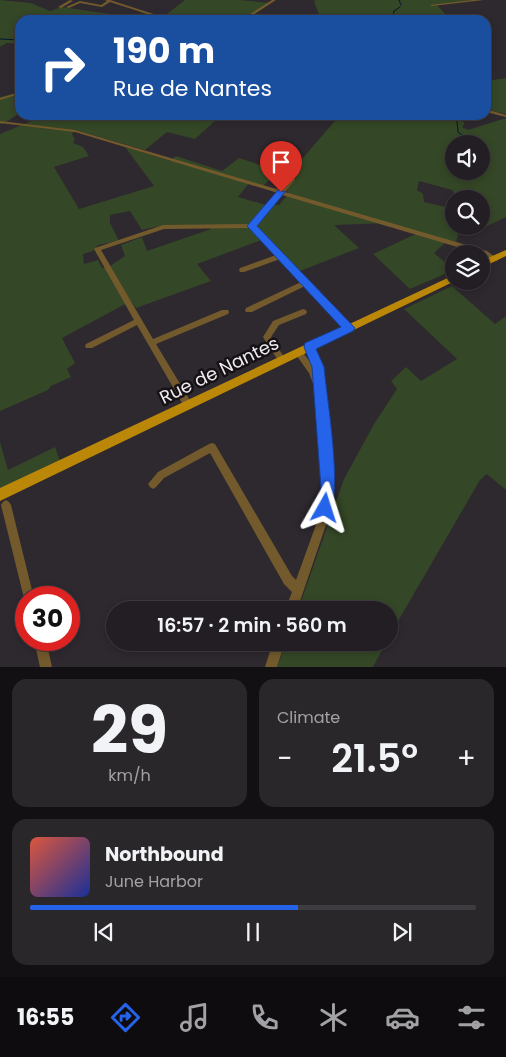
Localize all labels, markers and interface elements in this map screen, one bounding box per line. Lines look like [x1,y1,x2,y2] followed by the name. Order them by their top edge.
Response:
[113,26,215,75] text: 190 m
[30,35,95,100] icon: right
[113,73,272,104] text: Rue de Nantes
[445,135,490,290] map controls
[445,135,490,180] button: sound
[260,141,302,192] pin
[267,148,295,176] icon: arrive
[445,190,490,235] button: search
[445,245,490,290] button: layers
[155,330,283,410] street label: Rue de Nantes
[298,481,350,533] position arrow
[15,586,80,651] speed limit sign: 30
[157,612,347,639] text: 16:57 · 2 min · 560 m
[91,685,168,776] text: 29
[277,706,340,729] text: Climate
[331,732,418,785] text: 21.5°
[277,739,292,778] text: −
[457,739,476,778] text: +
[108,764,151,787] text: km/h
[105,841,224,868] text: Northbound
[105,870,203,893] text: June Harbor
[90,918,118,946] icon: previous
[239,918,267,946] icon: pause
[388,918,416,946] icon: next
[108,1000,143,1035] icon: directions
[177,1000,212,1035] icon: music
[247,1000,282,1035] icon: phone
[316,1000,351,1035] icon: climate
[385,1000,420,1035] icon: car
[454,1000,489,1035] icon: filters
[17,1002,74,1033] text: 16:55

